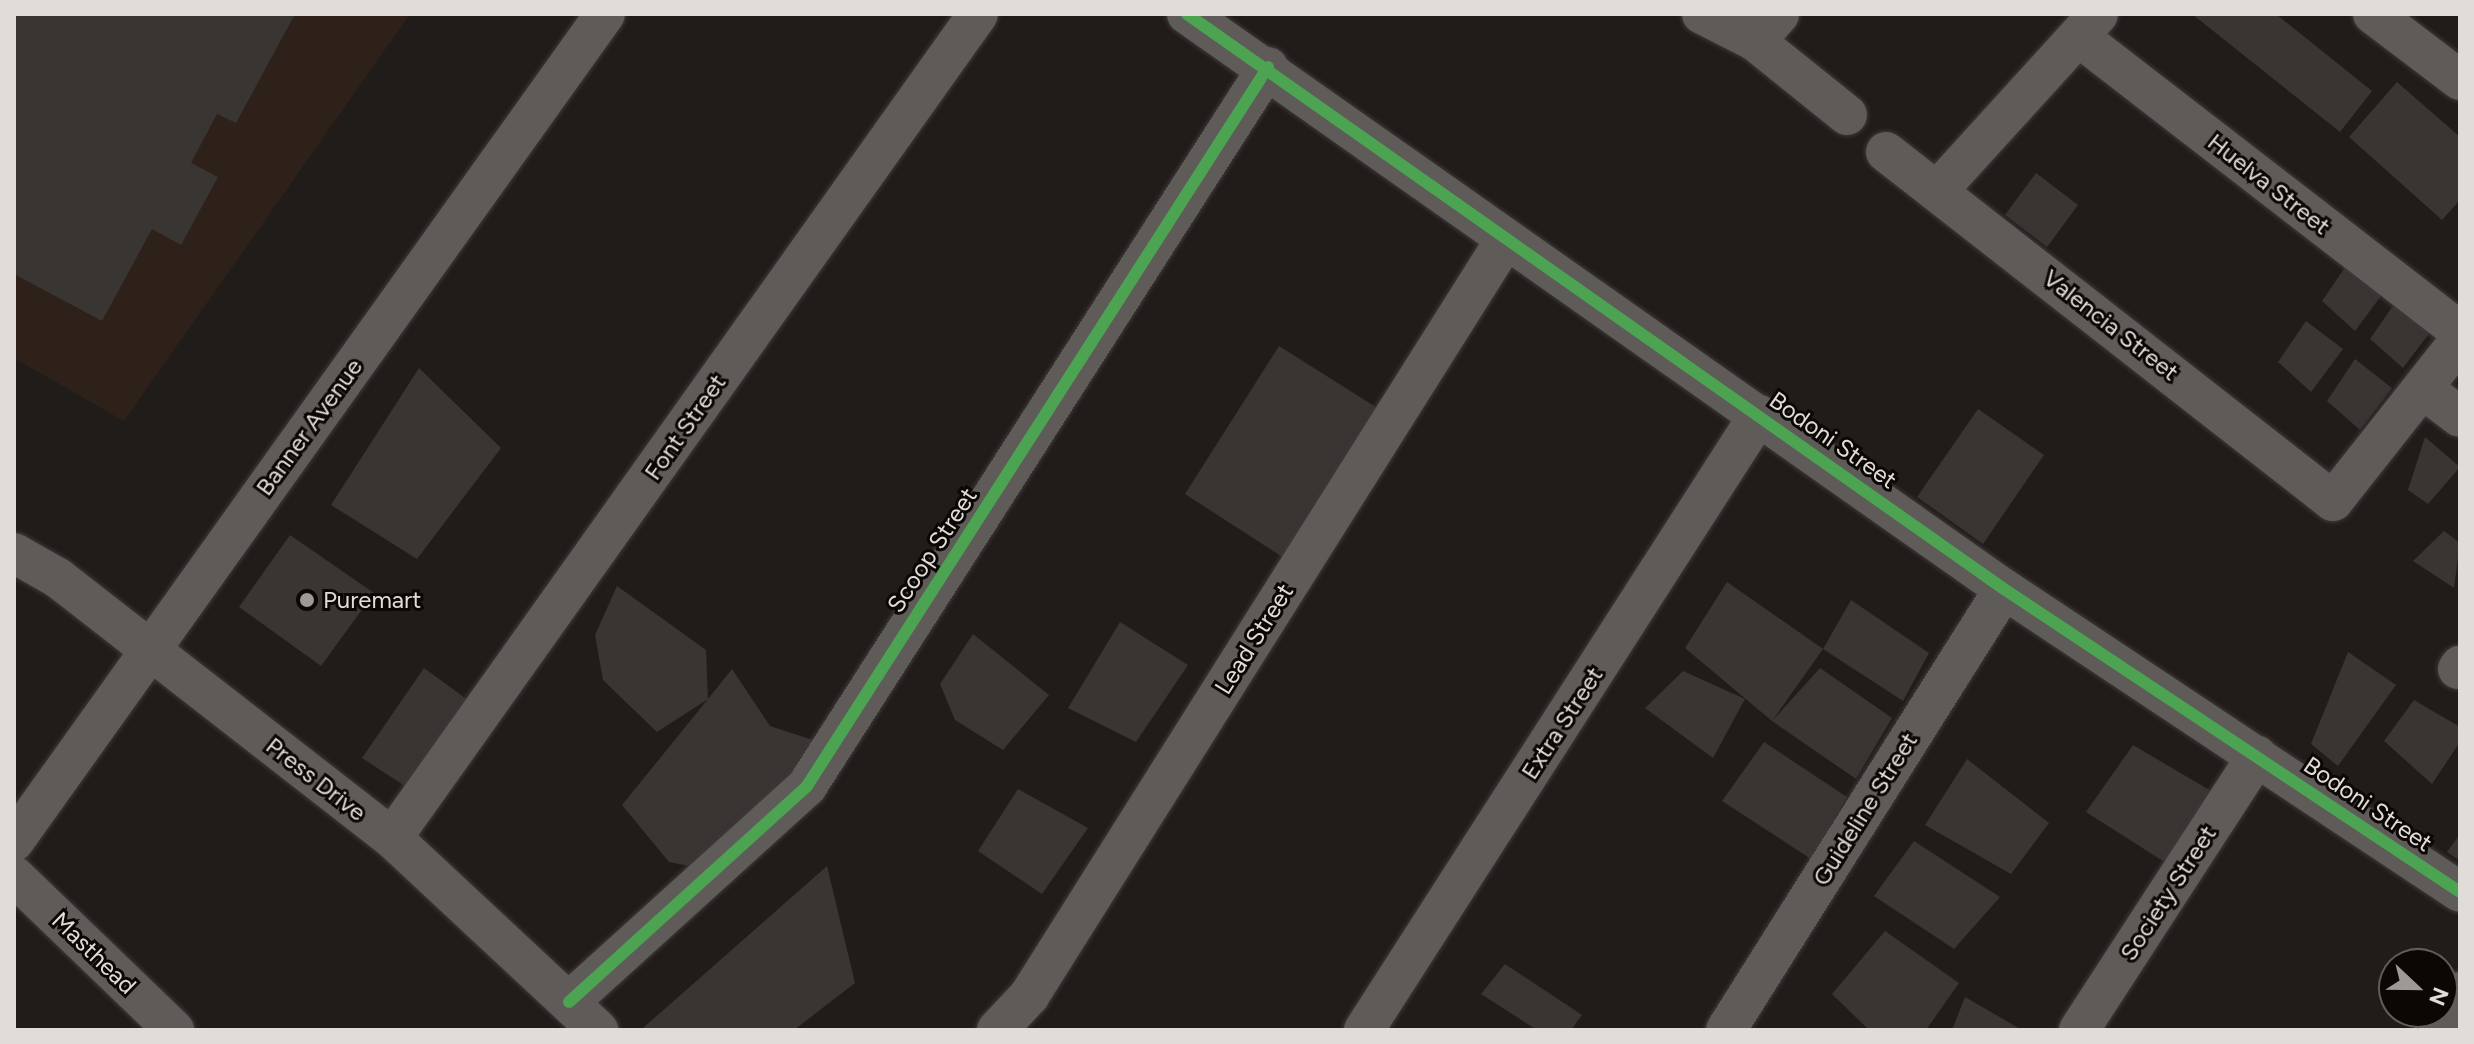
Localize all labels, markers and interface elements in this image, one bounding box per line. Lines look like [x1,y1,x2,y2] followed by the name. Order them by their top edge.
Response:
[2202,127,2336,241] street label: Huelva Street
[2038,263,2184,387] street label: Valencia Street
[250,353,368,501] street label: Banner Avenue
[638,369,732,485] street label: Font Street
[1764,386,1902,494] street label: Bodoni Street
[881,482,983,618] street label: Scoop Street
[1209,578,1299,700] street label: Lead Street
[323,586,421,614] place label: Puremart
[298,591,316,609] marker: Puremart
[1515,661,1609,785] street label: Extra Street
[1806,727,1924,891] street label: Guideline Street
[260,731,372,827] street label: Press Drive
[2298,750,2438,858] street label: Bodoni Street
[2114,820,2222,966] street label: Society Street
[46,906,142,1000] street label: Masthead
[2378,948,2458,1028] north arrow
[2423,983,2455,1009] text: N

